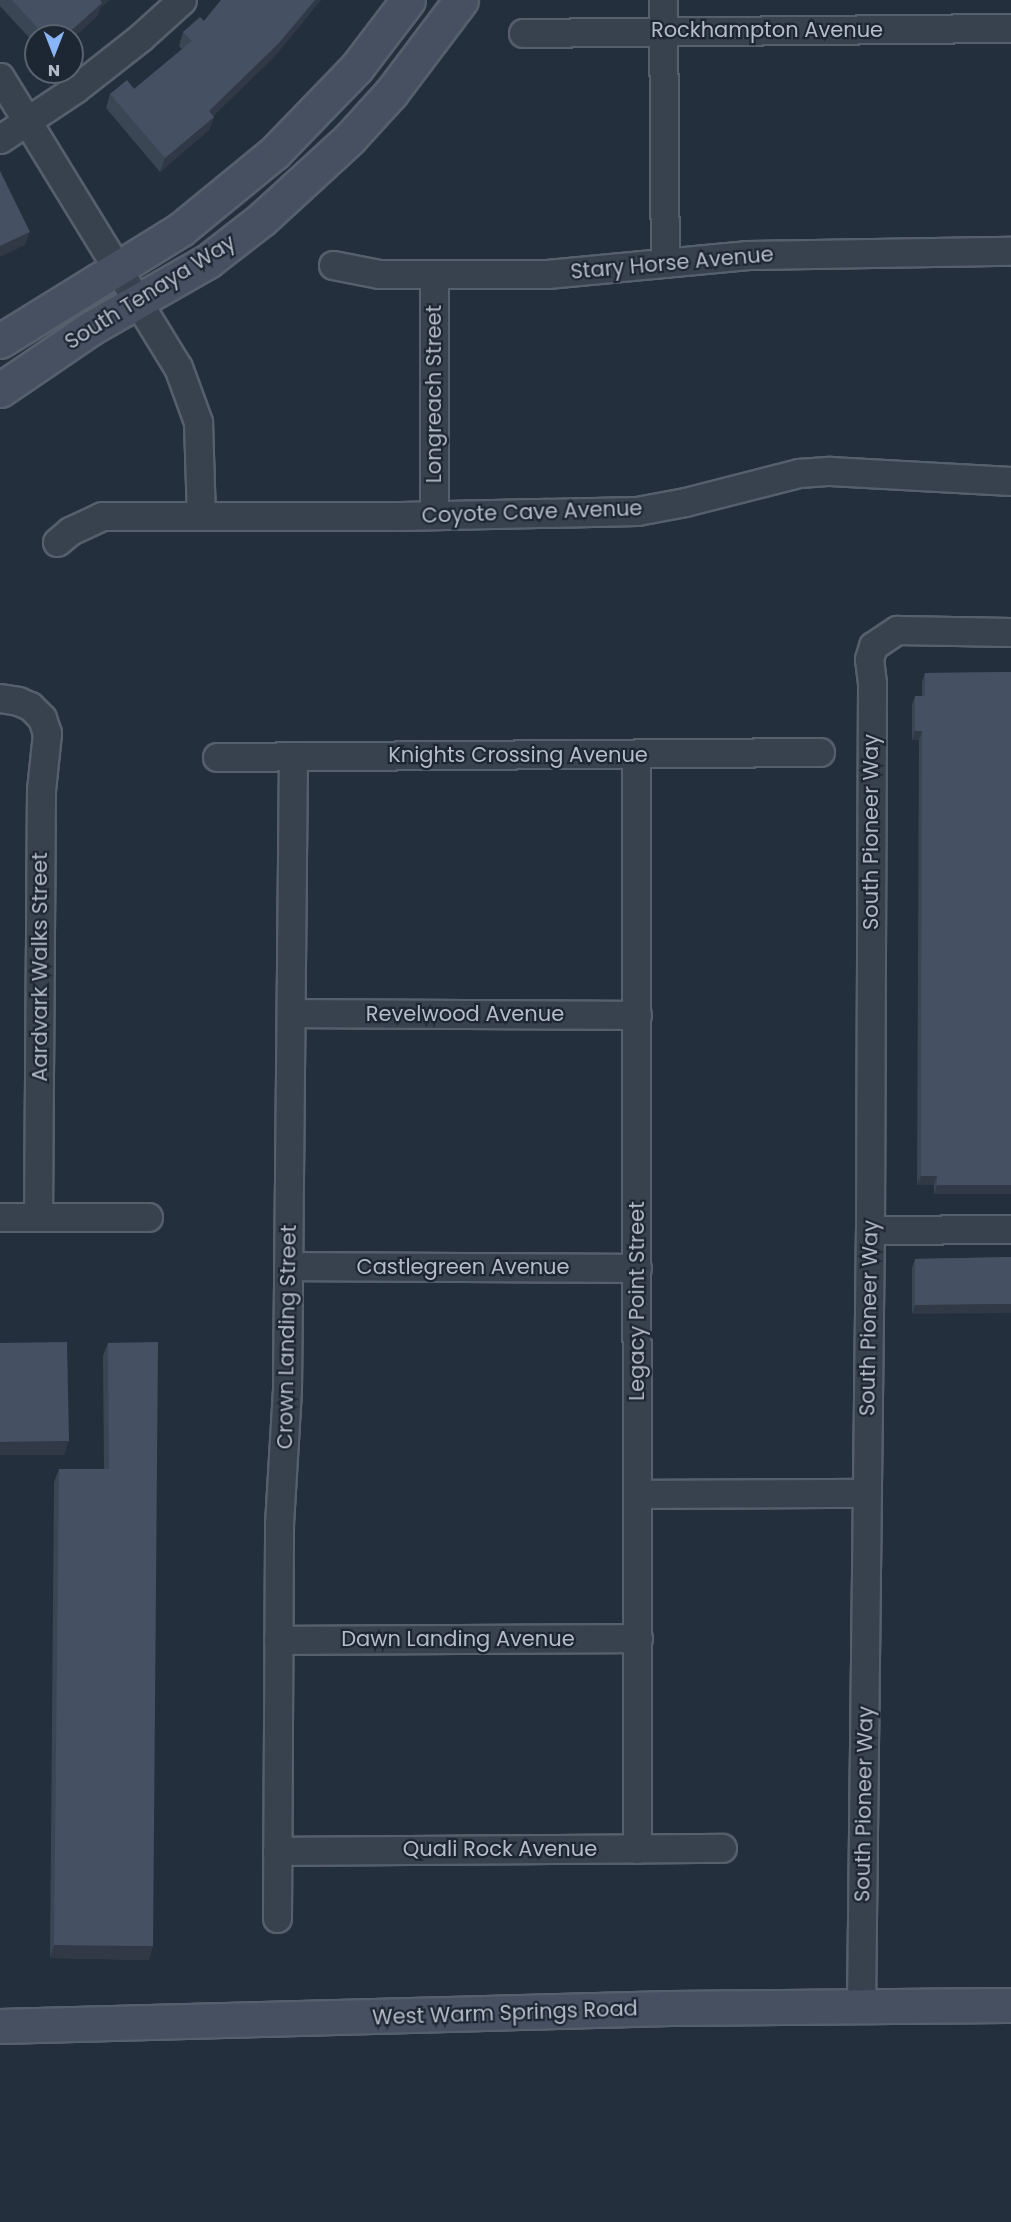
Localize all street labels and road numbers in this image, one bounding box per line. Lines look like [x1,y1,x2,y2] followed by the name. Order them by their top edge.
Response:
[651,17,883,43] street label: Rockhampton Avenue
[60,229,240,355] street label: South Tenaya Way
[569,242,775,284] street label: Stary Horse Avenue
[421,305,447,483] street label: Longreach Street
[421,496,643,528] street label: Coyote Cave Avenue
[858,734,884,930] street label: South Pioneer Way
[388,742,648,768] street label: Knights Crossing Avenue
[27,852,53,1082] street label: Aardvark Walks Street
[366,1001,564,1027] street label: Revelwood Avenue
[624,1201,650,1401] street label: Legacy Point Street
[855,1220,883,1416] street label: South Pioneer Way
[272,1225,302,1449] street label: Crown Landing Street
[356,1254,570,1280] street label: Castlegreen Avenue
[341,1626,575,1652] street label: Dawn Landing Avenue
[850,1706,878,1902] street label: South Pioneer Way
[403,1836,597,1862] street label: Quali Rock Avenue
[372,1996,638,2030] street label: West Warm Springs Road

